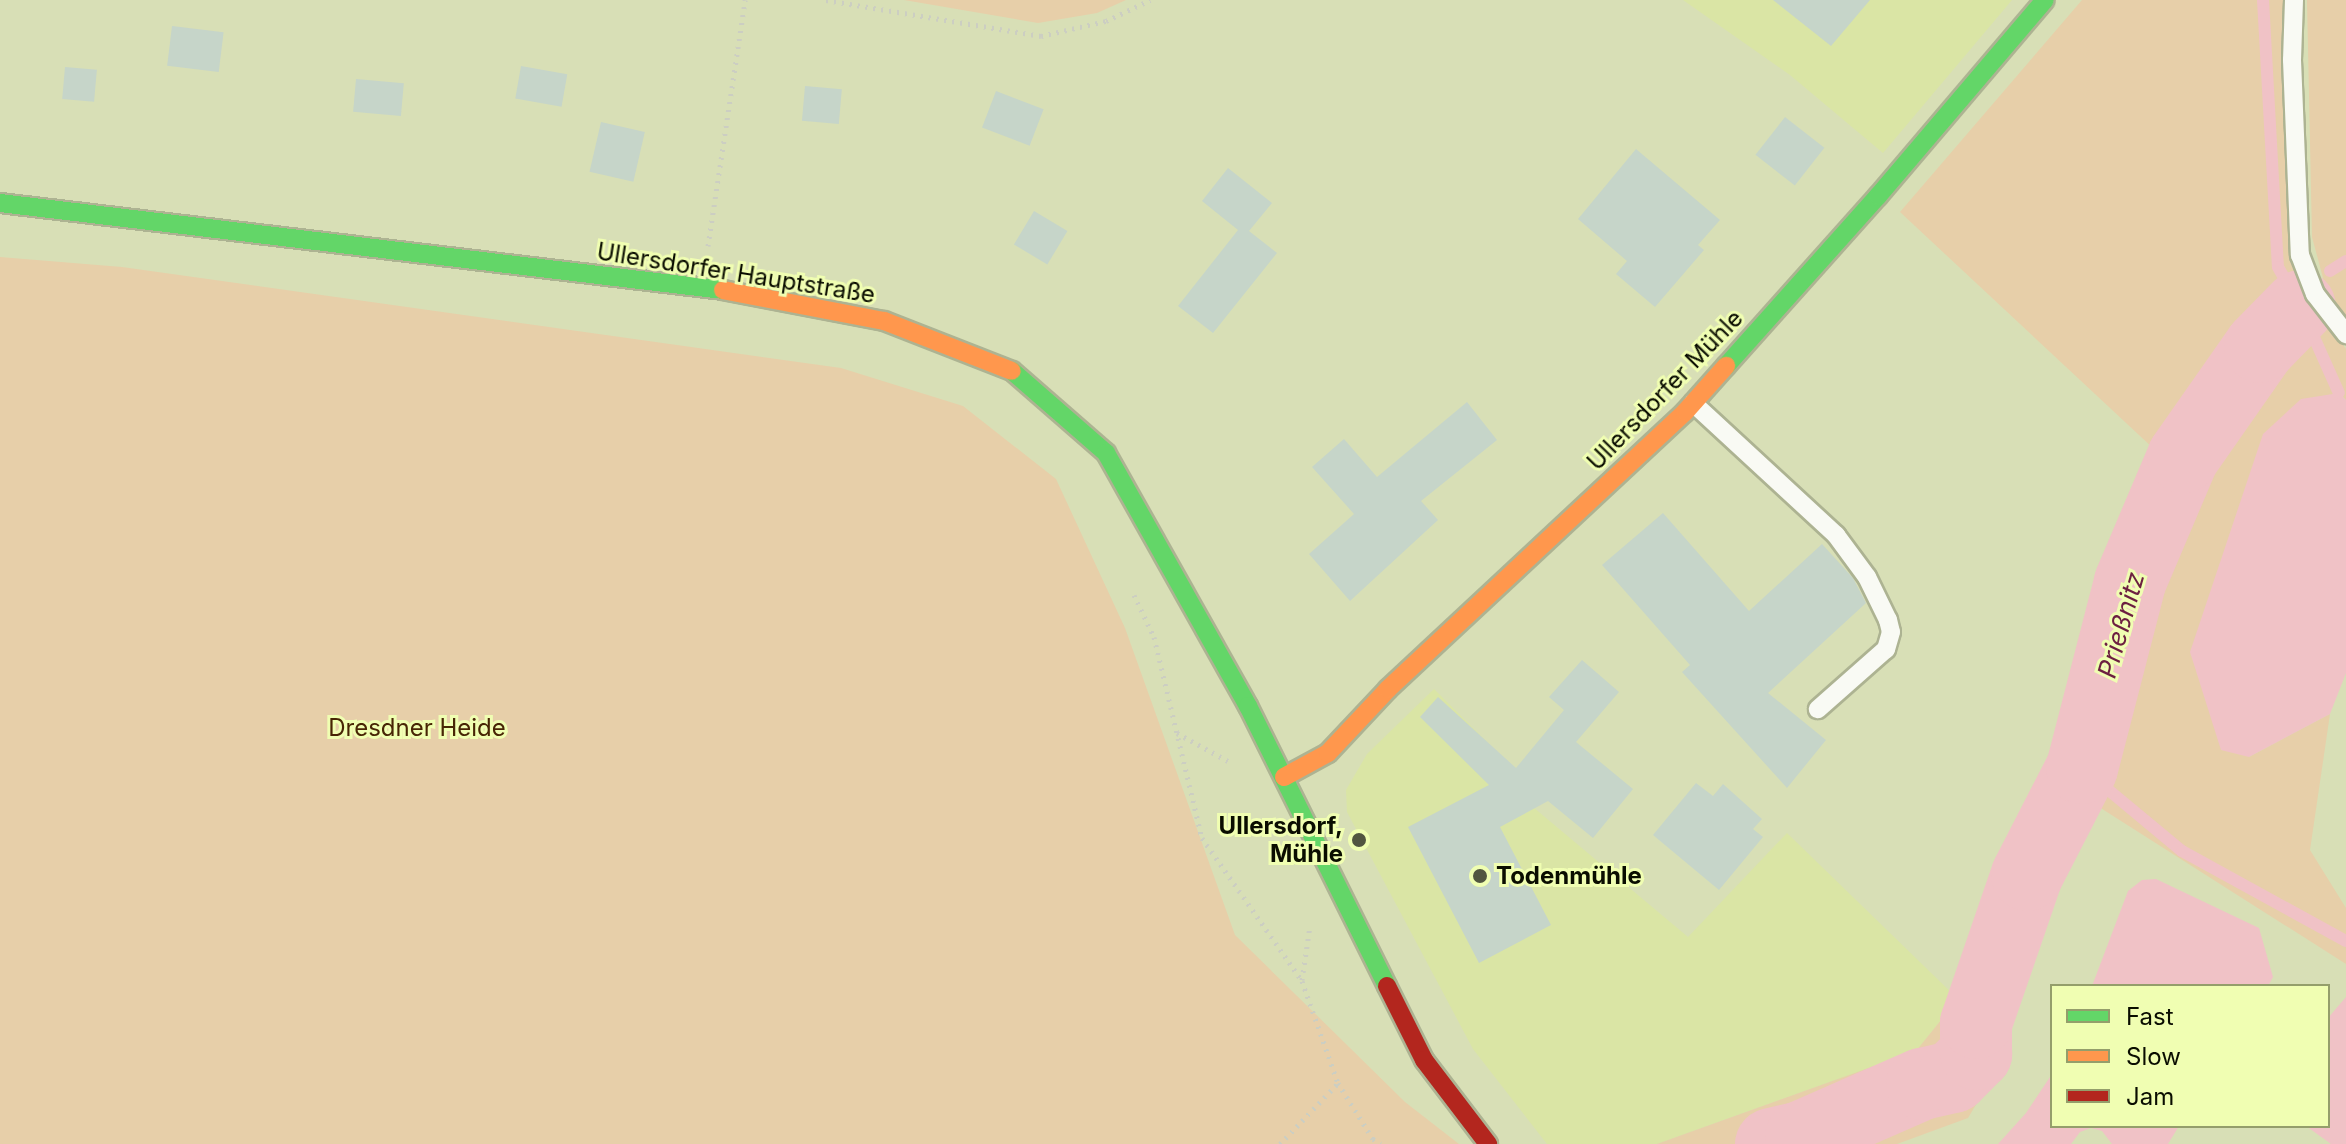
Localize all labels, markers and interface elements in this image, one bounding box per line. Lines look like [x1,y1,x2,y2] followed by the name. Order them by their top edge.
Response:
[595,237,877,309] street label: Ullersdorfer Hauptstraße
[1581,304,1749,476] street label: Ullersdorfer Mühle
[2091,568,2151,682] water label: Prießnitz
[328,714,506,742] park label: Dresdner Heide
[1219,812,1343,868] place label: Ullersdorf, Mühle
[1350,831,1368,849] marker: Ullersdorf, Mühle
[1496,862,1642,890] place label: Todenmühle
[1471,867,1489,885] marker: Todenmühle
[2050,984,2330,1128] legend
[2126,1002,2174,1031] text: Fast
[2126,1042,2181,1071] text: Slow
[2126,1082,2174,1111] text: Jam

